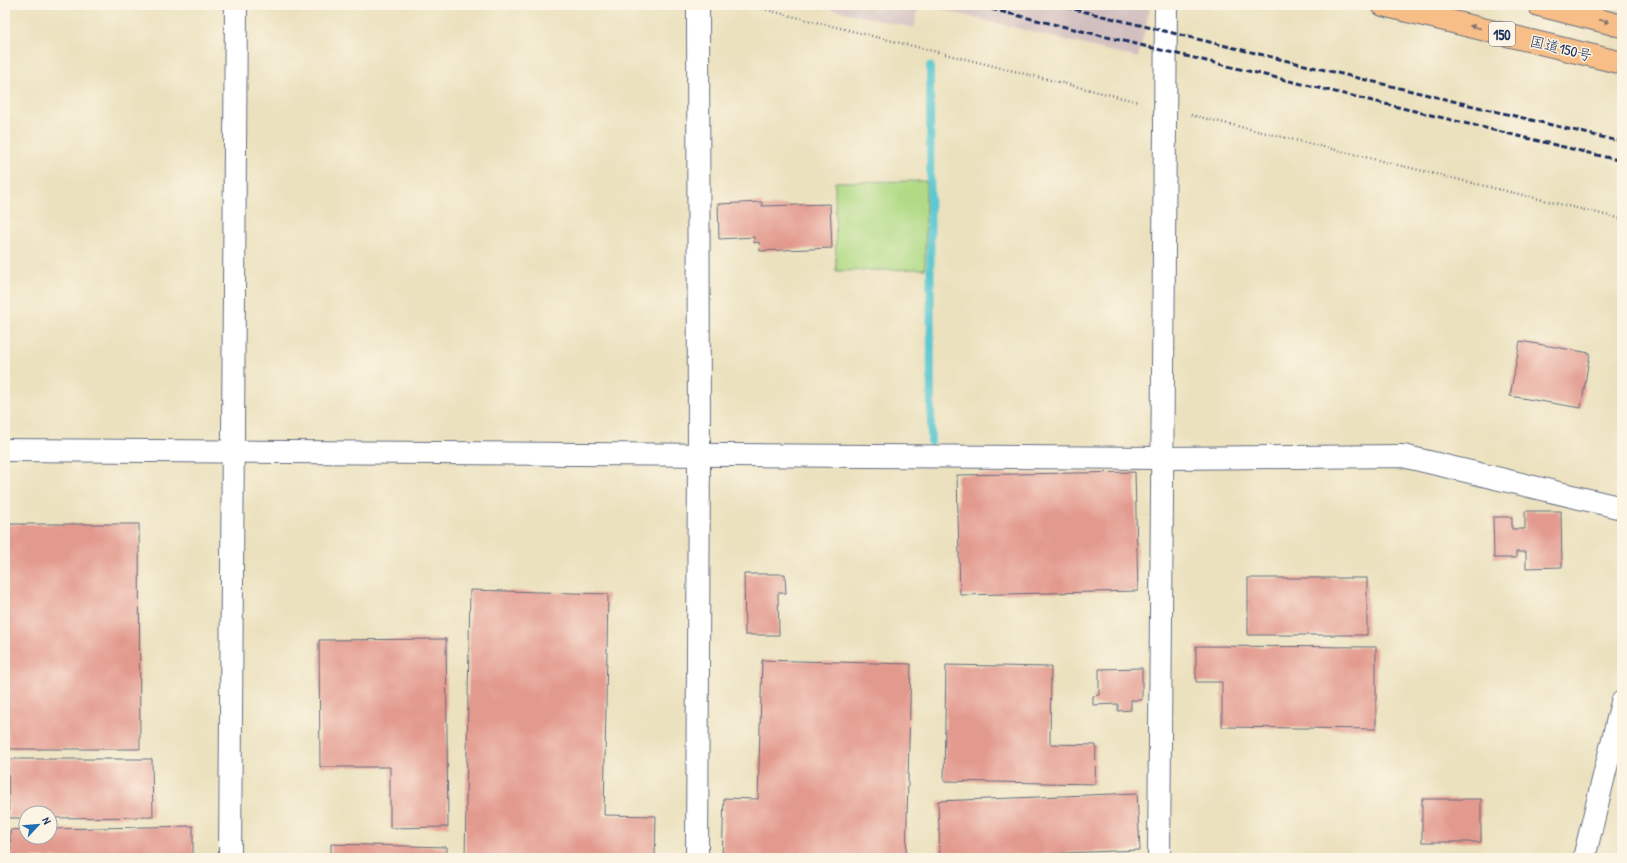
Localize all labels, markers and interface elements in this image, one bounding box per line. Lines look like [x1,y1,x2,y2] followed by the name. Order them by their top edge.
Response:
[1598,18,1610,24] one-way arrow
[1489,22,1515,46] road number: 150
[1469,24,1481,30] one-way arrow
[1528,30,1594,66] street label: 国道150号
[18,805,58,845] north arrow
[39,815,55,826] text: N

